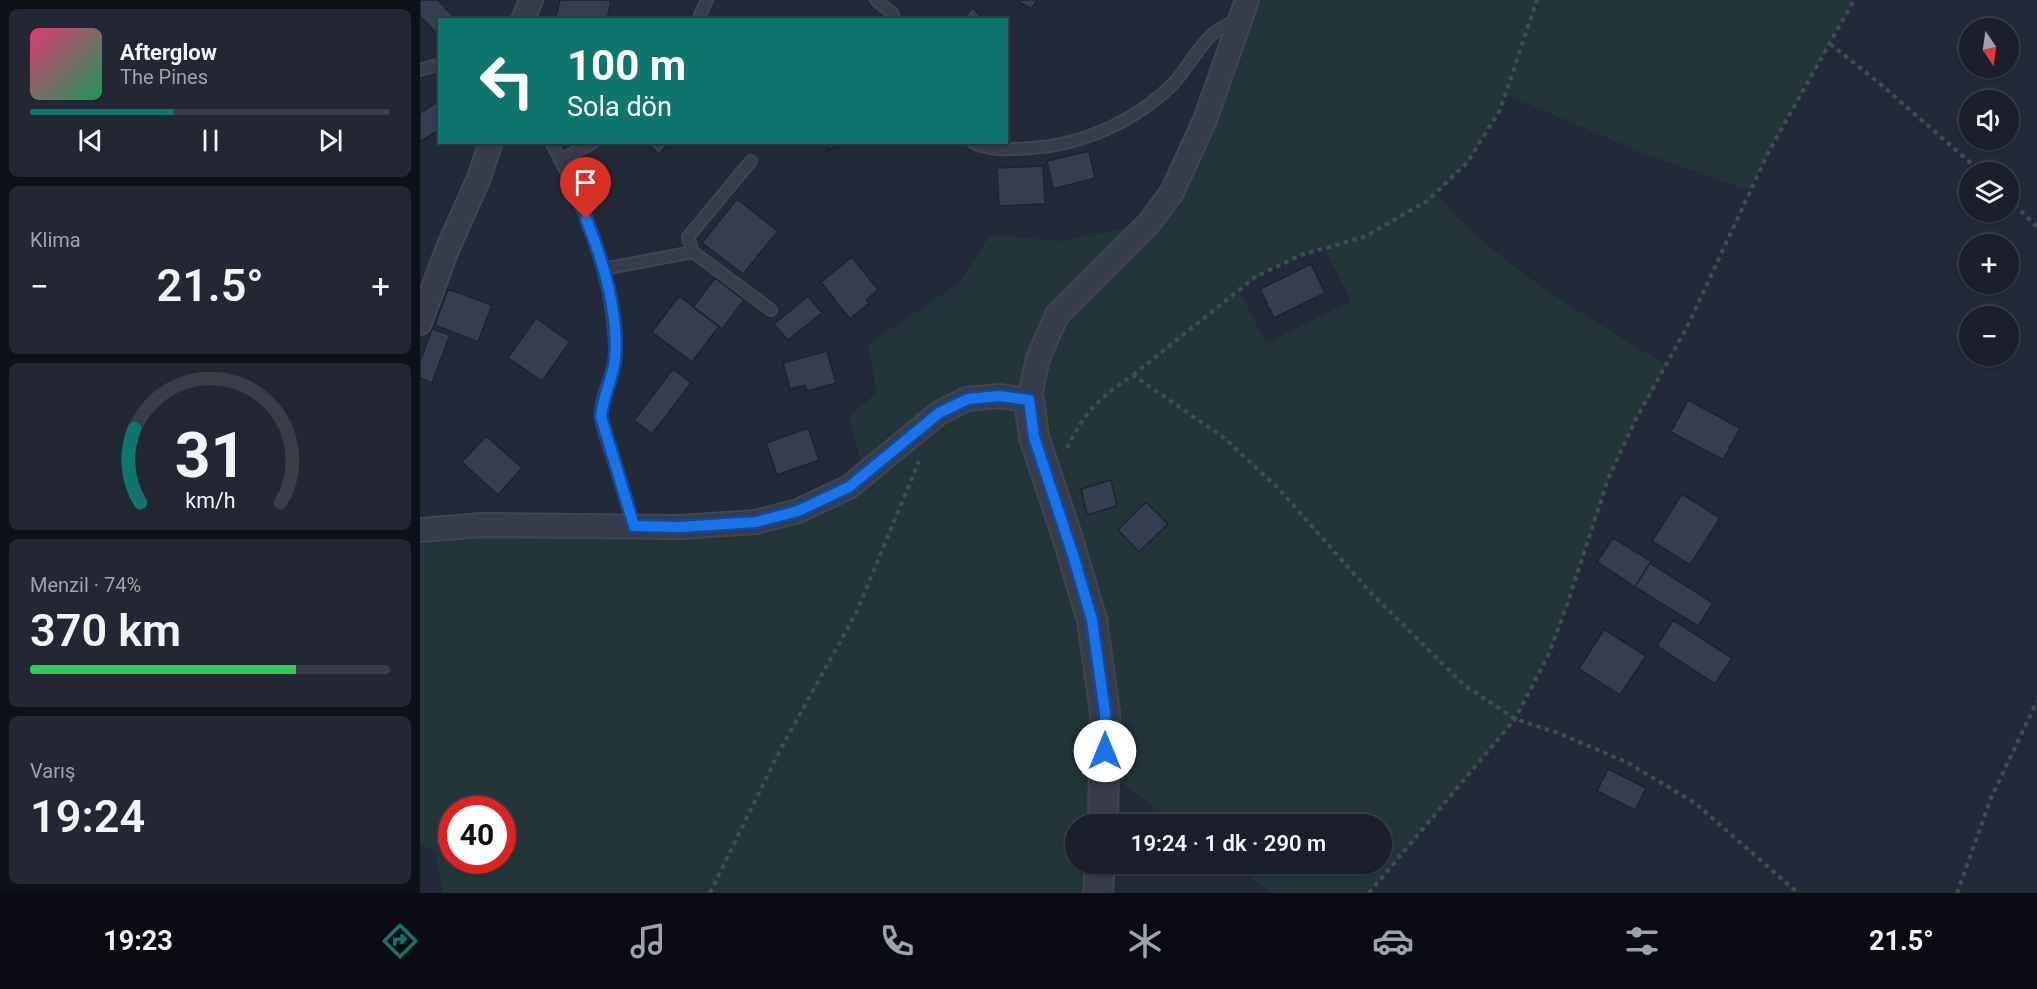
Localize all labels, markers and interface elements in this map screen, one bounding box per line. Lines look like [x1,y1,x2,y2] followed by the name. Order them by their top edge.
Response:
[1959,18,2019,78] north arrow
[1959,18,2019,366] map controls
[120,40,217,65] text: Afterglow
[567,41,686,90] text: 100 m
[468,42,546,120] icon: left
[120,65,208,89] text: The Pines
[1959,90,2019,150] button: sound
[567,91,672,123] text: Sola dön
[74,124,107,157] icon: previous
[194,124,227,157] icon: pause
[314,124,347,157] icon: next
[560,157,611,219] pin
[1959,162,2019,222] button: layers
[569,166,602,199] icon: arrive
[30,228,81,252] text: Klima
[1959,234,2019,294] button: +
[156,259,264,312] text: 21.5°
[30,267,49,306] text: −
[371,267,390,306] text: +
[1959,306,2019,366] button: −
[174,420,246,493] text: 31
[185,489,235,514] text: km/h
[30,573,141,597] text: Menzil · 74%
[30,604,181,657] text: 370 km
[1073,719,1137,783] position arrow
[30,759,75,783] text: Varış
[30,790,145,843] text: 19:24
[438,796,516,874] speed limit sign: 40
[1131,831,1326,856] text: 19:24 · 1 dk · 290 m
[379,920,421,962] icon: directions
[627,920,669,962] icon: music
[876,920,918,962] icon: phone
[1124,920,1166,962] icon: climate
[1372,920,1414,962] icon: car
[1621,920,1663,962] icon: filters
[103,925,173,957] text: 19:23
[1869,925,1934,957] text: 21.5°

